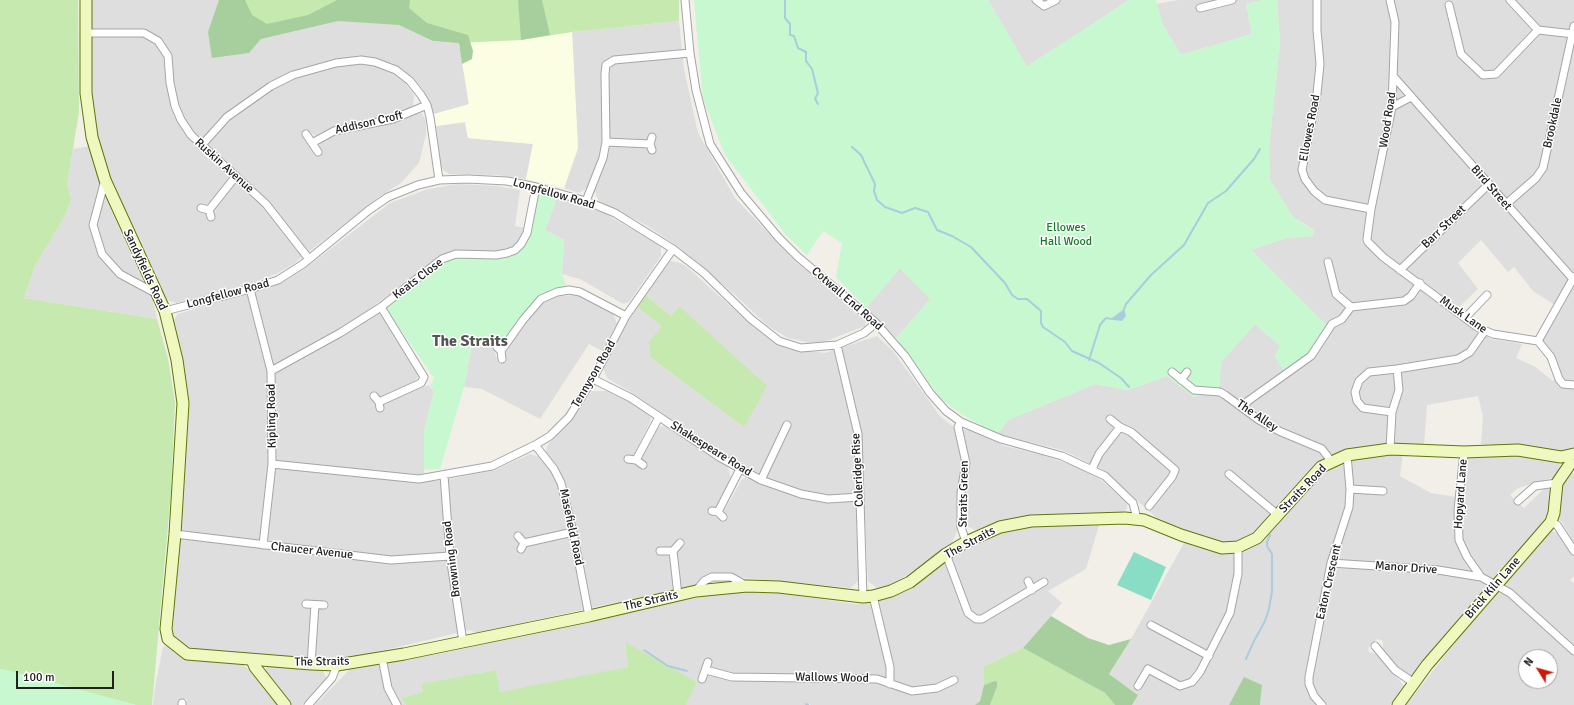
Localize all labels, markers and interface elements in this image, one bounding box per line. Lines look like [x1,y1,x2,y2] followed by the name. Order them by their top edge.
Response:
[1376,91,1400,149] street label: Wood Road
[1296,93,1324,163] street label: Ellowes Road
[1541,96,1565,150] street label: Brookdale
[334,108,404,138] street label: Addison Croft
[191,136,257,196] street label: Ruskin Avenue
[1467,162,1515,214] street label: Bird Street
[511,175,597,213] street label: Longfellow Road
[1419,202,1469,252] street label: Barr Street
[1040,221,1092,249] park label: Ellowes Hall Wood
[120,227,170,313] street label: Sandyfields Road
[390,255,446,303] street label: Keats Close
[808,264,886,334] street label: Cotwall End Road
[185,276,271,312] street label: Longfellow Road
[1436,293,1490,337] street label: Musk Lane
[432,332,508,352] district label: The Straits
[569,338,619,410] street label: Tennyson Road
[264,384,280,448] street label: Kipling Road
[1234,397,1280,435] street label: The Alley
[668,418,754,480] street label: Shakespeare Road
[849,433,867,507] street label: Coleridge Rise
[1451,458,1471,530] street label: Hopyard Lane
[956,460,972,528] street label: Straits Green
[1276,462,1330,516] street label: Straits Road
[556,487,586,567] street label: Masefield Road
[440,520,464,598] street label: Browning Road
[942,524,998,562] street label: The Straits
[270,540,354,562] street label: Chaucer Avenue
[1313,543,1345,621] street label: Eaton Crescent
[1462,554,1524,622] street label: Brick Kiln Lane
[1374,559,1438,577] street label: Manor Drive
[623,588,679,614] street label: The Straits
[1518,649,1558,689] north arrow
[294,654,350,670] street label: The Straits
[1521,655,1536,669] text: N
[18,663,116,689] scale bar
[23,670,55,685] text: 100 m
[795,670,869,686] street label: Wallows Wood

